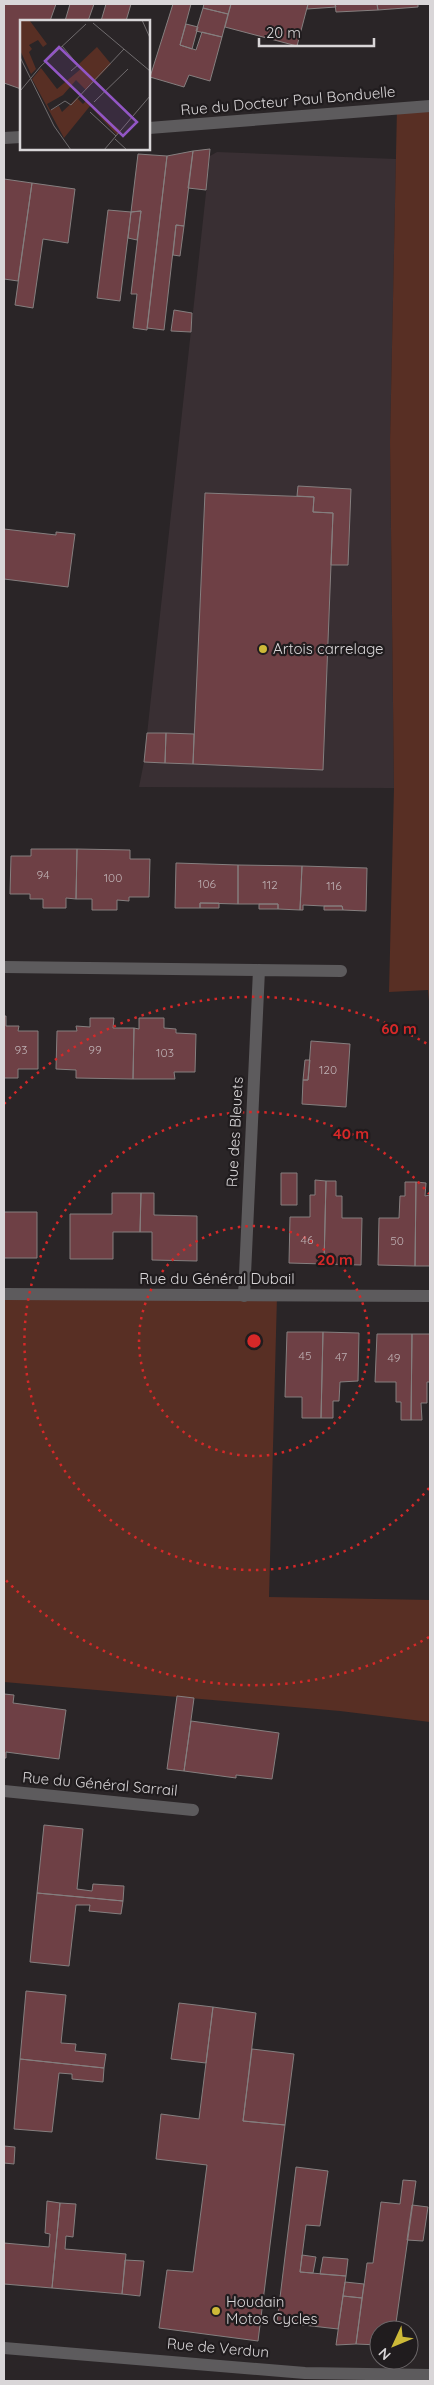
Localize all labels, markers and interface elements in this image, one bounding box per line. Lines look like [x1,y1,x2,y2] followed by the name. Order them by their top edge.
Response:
[259,15,374,47] scale bar
[20,20,150,150] inset map
[266,23,301,42] text: 20 m
[180,82,396,119] street label: Rue du Docteur Paul Bonduelle
[273,639,384,658] place label: Artois carrelage
[257,643,269,655] marker: Artois carrelage
[36,867,50,882] house number: 94
[104,870,122,885] house number: 100
[198,876,217,891] house number: 106
[262,877,278,892] house number: 112
[326,878,342,893] house number: 116
[381,1019,417,1038] text: 60 m
[15,1042,27,1057] house number: 93
[88,1042,102,1057] house number: 99
[156,1045,174,1060] house number: 103
[319,1062,337,1077] house number: 120
[222,1076,247,1188] street label: Rue des Bleuets
[333,1124,369,1143] text: 40 m
[301,1232,314,1247] house number: 46
[390,1233,404,1248] house number: 50
[317,1250,353,1269] text: 20 m
[139,1269,295,1288] street label: Rue du Général Dubail
[245,1332,263,1350] centre of rings
[299,1348,311,1363] house number: 45
[335,1349,347,1364] house number: 47
[388,1350,401,1365] house number: 49
[22,1767,179,1800] street label: Rue du Général Sarrail
[226,2292,318,2328] place label: Houdain Motos Cycles
[210,2305,222,2317] marker: Houdain Motos Cycles
[369,2320,419,2370] north arrow
[166,2334,270,2361] street label: Rue de Verdun
[375,2344,395,2364] text: N

